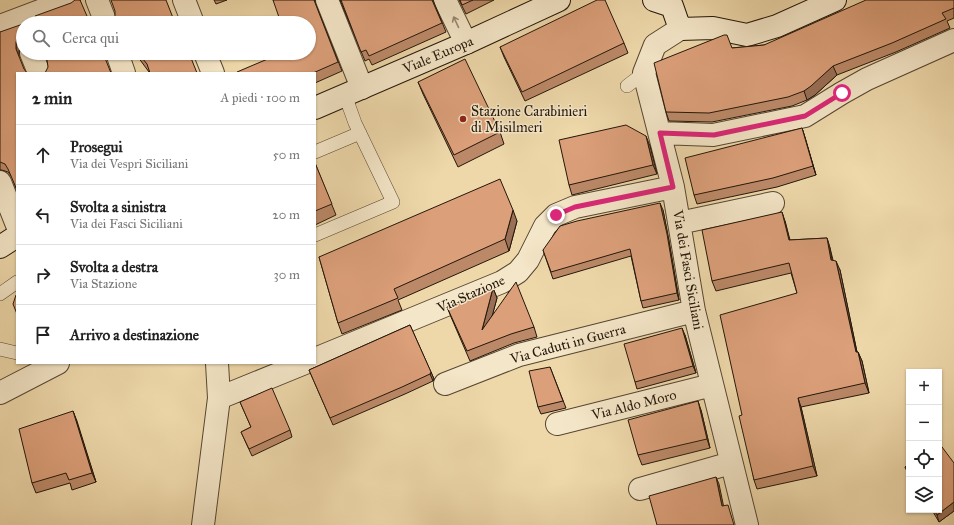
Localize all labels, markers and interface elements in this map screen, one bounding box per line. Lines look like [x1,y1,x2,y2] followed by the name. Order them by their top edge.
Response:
[16,16,316,60] search box
[452,16,459,28] one-way arrow
[30,27,52,49] icon: search
[62,29,119,47] text: Cerca qui
[399,33,476,78] street label: Viale Europa
[833,84,851,102] route start
[32,88,72,109] text: 2 min
[221,90,300,106] text: A piedi · 100 m
[471,103,587,136] place label: Stazione Carabinieri di Misilmeri
[458,114,468,124] marker: Stazione Carabinieri di Misilmeri
[70,138,123,156] text: Prosegui
[32,144,54,166] icon: ahead
[273,147,300,163] text: 50 m
[70,156,188,172] text: Via dei Vespri Siciliani
[70,198,166,216] text: Svolta a sinistra
[32,204,54,226] icon: left
[547,206,565,224] route end
[272,207,300,223] text: 20 m
[669,208,707,331] street label: Via dei Fasci Siciliani
[70,216,183,232] text: Via dei Fasci Siciliani
[70,258,158,276] text: Svolta a destra
[32,264,54,286] icon: right
[274,267,300,283] text: 30 m
[434,271,508,317] street label: Via Stazione
[70,276,137,292] text: Via Stazione
[508,320,628,368] street label: Via Caduti in Guerra
[32,324,54,346] icon: arrive
[70,326,199,344] text: Arrivo a destinazione
[906,369,942,513] map controls
[906,369,942,405] button: +
[589,386,678,424] street label: Via Aldo Moro
[906,405,942,441] button: −
[906,441,942,477] button: locate
[906,477,942,513] button: layers

